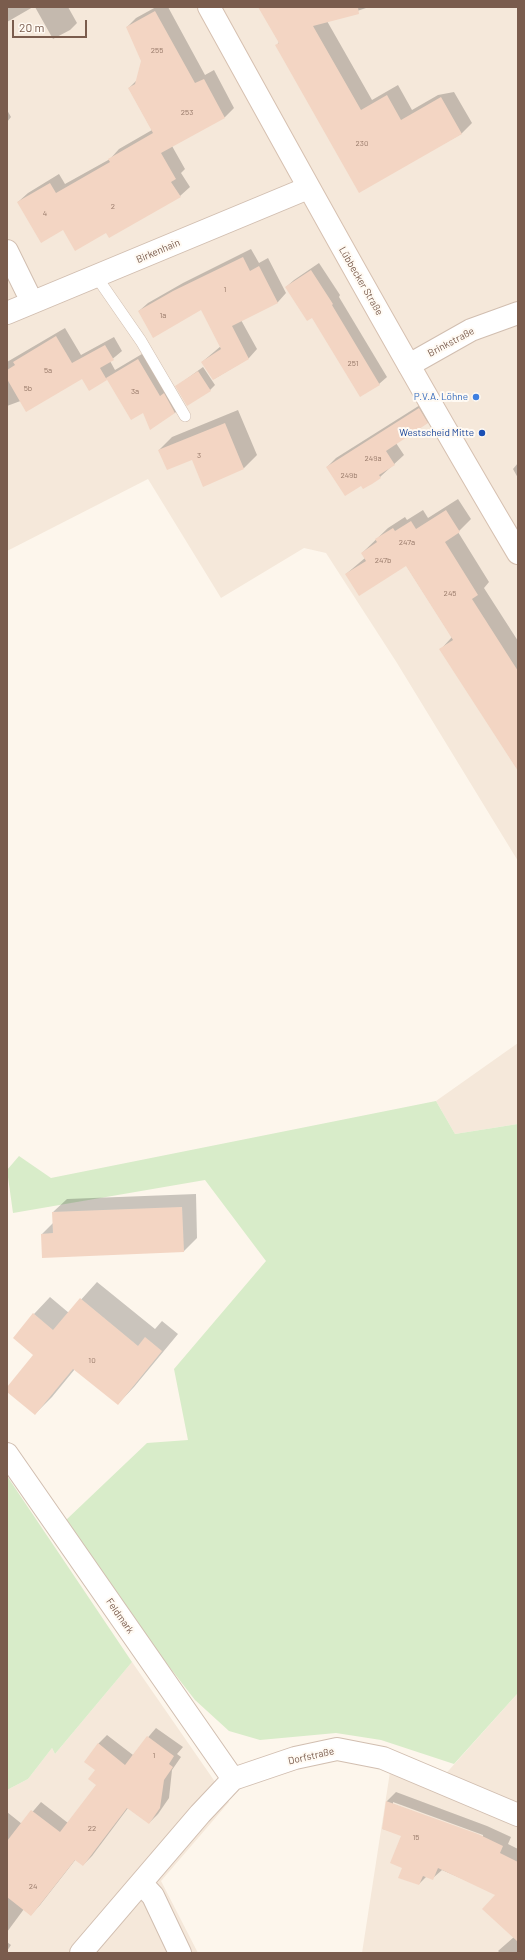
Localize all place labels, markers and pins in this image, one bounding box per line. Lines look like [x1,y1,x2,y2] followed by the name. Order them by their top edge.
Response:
[414,391,468,403] place label: P.V.A. Löhne
[471,392,481,402] marker: P.V.A. Löhne
[399,427,474,439] place label: Westscheid Mitte
[477,428,487,438] marker: Westscheid Mitte

